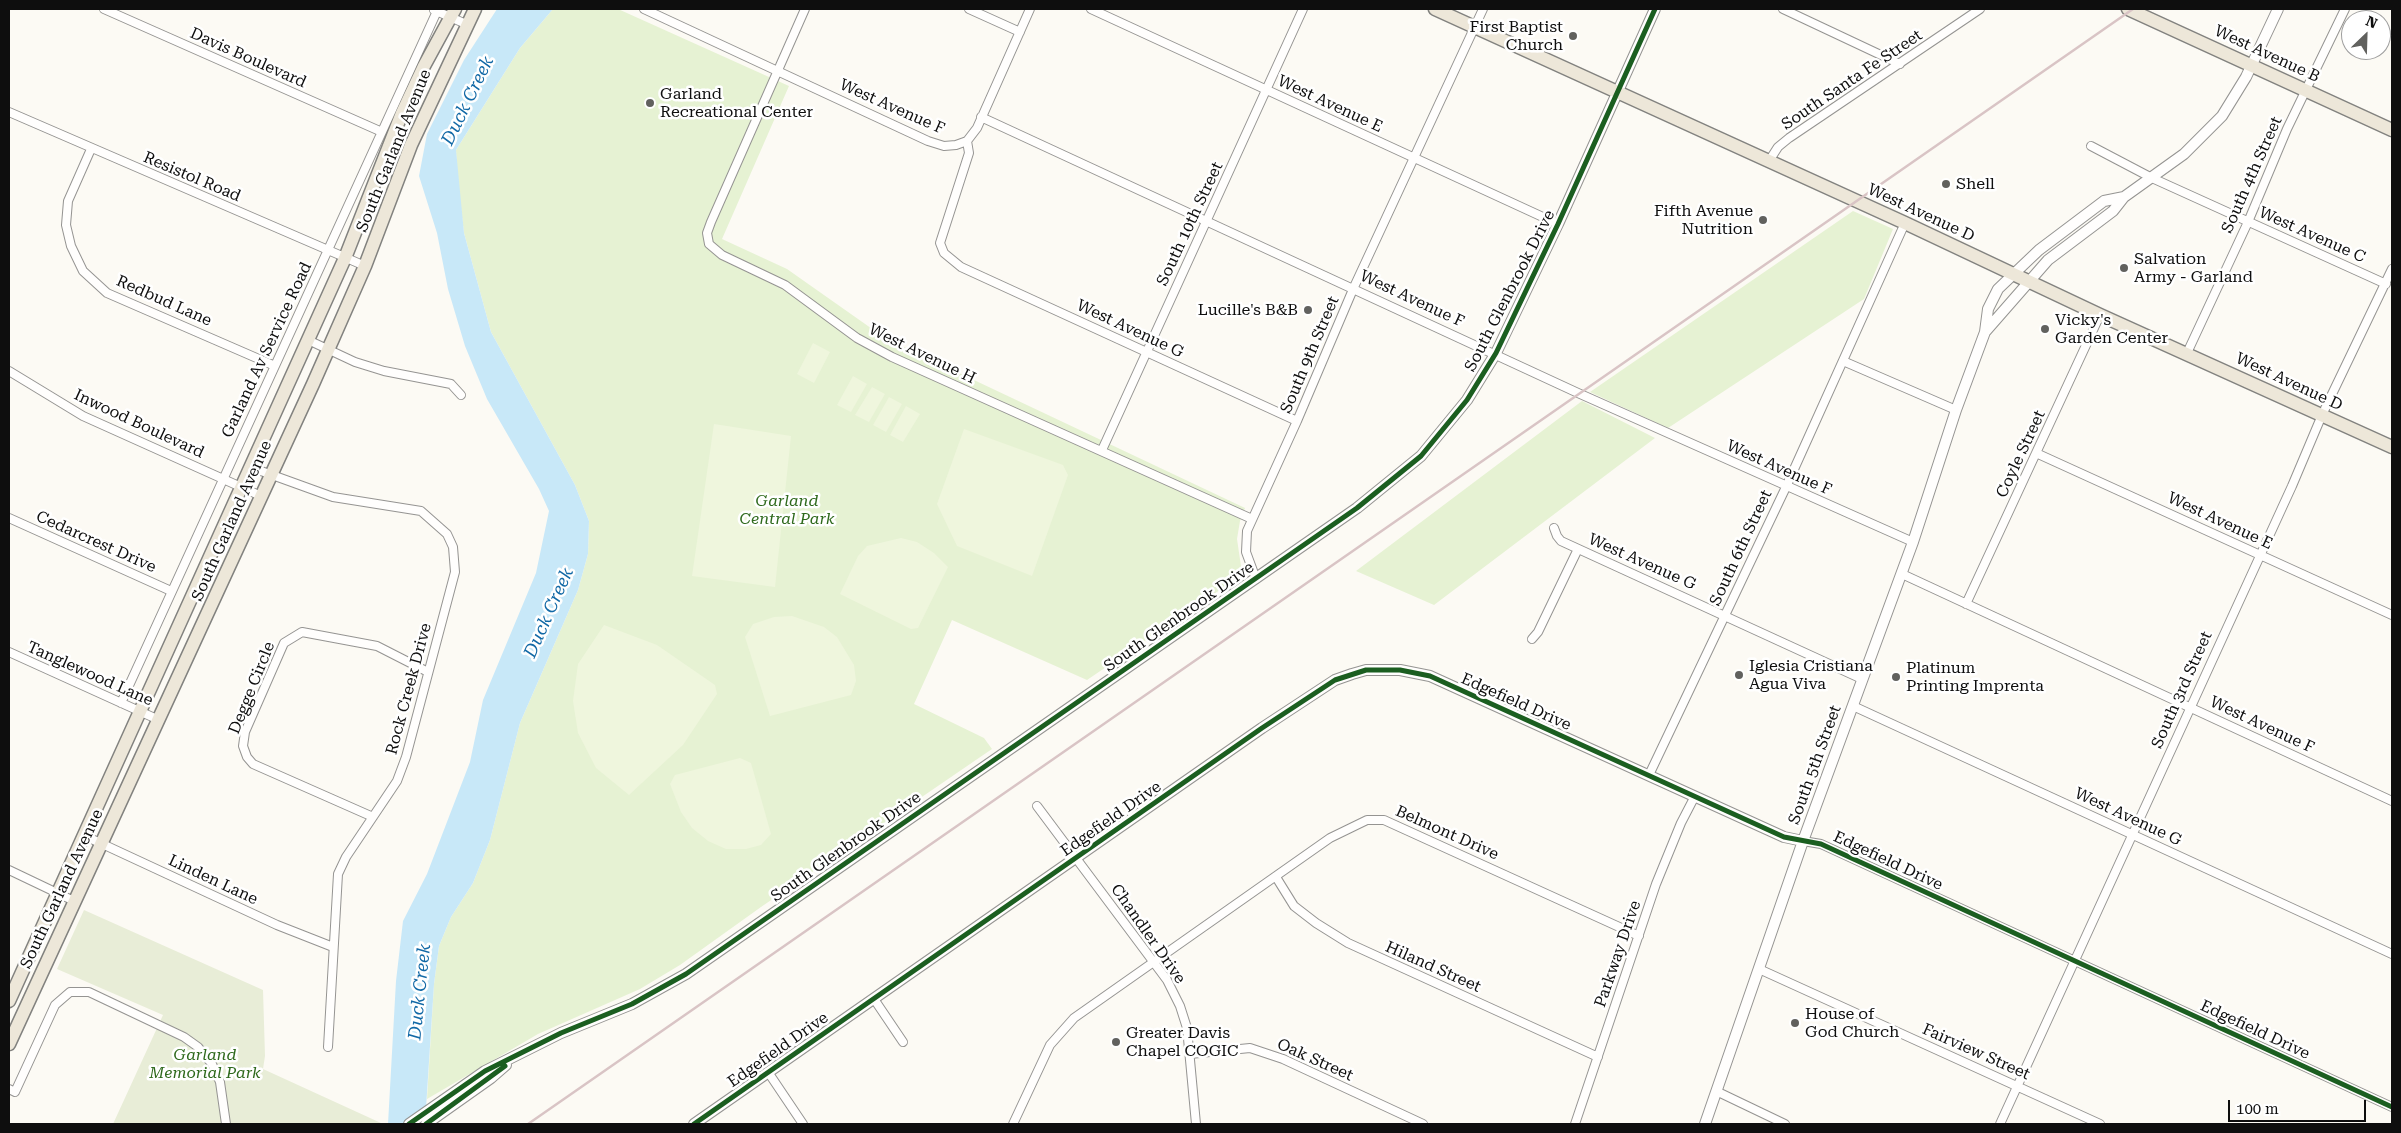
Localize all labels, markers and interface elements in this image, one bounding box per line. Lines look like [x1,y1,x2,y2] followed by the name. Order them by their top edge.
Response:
[2341,10,2391,60] north arrow
[2364,13,2380,32] text: N
[1470,17,1563,55] place label: First Baptist Church
[2211,21,2323,87] street label: West Avenue B
[187,24,309,92] street label: Davis Boulevard
[1778,26,1926,134] street label: South Santa Fe Street
[1567,30,1579,42] marker: First Baptist Church
[437,53,499,149] water label: Duck Creek
[353,67,435,235] street label: South Garland Avenue
[1274,71,1386,137] street label: West Avenue E
[836,75,948,139] street label: West Avenue F
[660,84,813,122] place label: Garland Recreational Center
[644,97,656,109] marker: Garland Recreational Center
[2218,114,2286,236] street label: South 4th Street
[140,148,244,206] street label: Resistol Road
[1153,159,1227,289] street label: South 10th Street
[1956,174,1995,194] place label: Shell
[1940,178,1952,190] marker: Shell
[1864,180,1978,246] street label: West Avenue D
[1654,201,1753,239] place label: Fifth Avenue Nutrition
[2256,203,2368,267] street label: West Avenue C
[1461,207,1559,375] street label: South Glenbrook Drive
[1757,214,1769,226] marker: Fifth Avenue Nutrition
[2134,249,2253,287] place label: Salvation Army - Garland
[218,259,316,441] street label: Garland Av Service Road
[2118,262,2130,274] marker: Salvation Army - Garland
[1357,266,1467,332] street label: West Avenue F
[113,271,215,331] street label: Redbud Lane
[1277,293,1343,417] street label: South 9th Street
[1073,296,1187,362] street label: West Avenue G
[1198,300,1298,320] place label: Lucille's B&B
[1302,304,1314,316] marker: Lucille's B&B
[2055,310,2168,348] place label: Vicky's Garden Center
[865,320,979,388] street label: West Avenue H
[2039,323,2051,335] marker: Vicky's Garden Center
[2232,349,2346,415] street label: West Avenue D
[71,385,207,463] street label: Inwood Boulevard
[1992,407,2050,501] street label: Coyle Street
[1723,436,1835,500] street label: West Avenue F
[188,438,276,604] street label: South Garland Avenue
[1706,487,1776,609] street label: South 6th Street
[2164,488,2276,554] street label: West Avenue E
[740,491,834,529] park label: Garland Central Park
[33,507,159,577] street label: Cedarcrest Drive
[1585,530,1699,594] street label: West Avenue G
[1100,558,1258,676] street label: South Glenbrook Drive
[520,565,578,661] water label: Duck Creek
[382,621,436,757] street label: Rock Creek Drive
[2148,629,2216,751] street label: South 3rd Street
[24,638,156,710] street label: Tanglewood Lane
[225,639,279,737] street label: Degge Circle
[1749,656,1873,694] place label: Iglesia Cristiana Agua Viva
[1906,658,2044,696] place label: Platinum Printing Imprenta
[1458,669,1574,735] street label: Edgefield Drive
[1733,669,1745,681] marker: Iglesia Cristiana Agua Viva
[1890,671,1902,683] marker: Platinum Printing Imprenta
[2207,692,2317,758] street label: West Avenue F
[1785,703,1845,827] street label: South 5th Street
[1057,777,1165,861] street label: Edgefield Drive
[2071,784,2185,850] street label: West Avenue G
[767,788,925,906] street label: South Glenbrook Drive
[1392,802,1502,864] street label: Belmont Drive
[17,806,107,972] street label: South Garland Avenue
[1830,827,1946,895] street label: Edgefield Drive
[165,851,261,909] street label: Linden Lane
[1107,880,1189,988] street label: Chandler Drive
[1591,898,1645,1010] street label: Parkway Drive
[1382,937,1484,997] street label: Hiland Street
[404,943,436,1041] water label: Duck Creek
[2197,996,2313,1064] street label: Edgefield Drive
[1805,1004,1899,1042] place label: House of God Church
[724,1008,832,1092] street label: Edgefield Drive
[1789,1017,1801,1029] marker: House of God Church
[1919,1020,2033,1084] street label: Fairview Street
[1126,1023,1239,1061] place label: Greater Davis Chapel COGIC
[1274,1035,1356,1085] street label: Oak Street
[1110,1036,1122,1048] marker: Greater Davis Chapel COGIC
[149,1045,261,1083] park label: Garland Memorial Park
[2231,1090,2368,1122] scale bar
[2236,1100,2279,1118] text: 100 m

